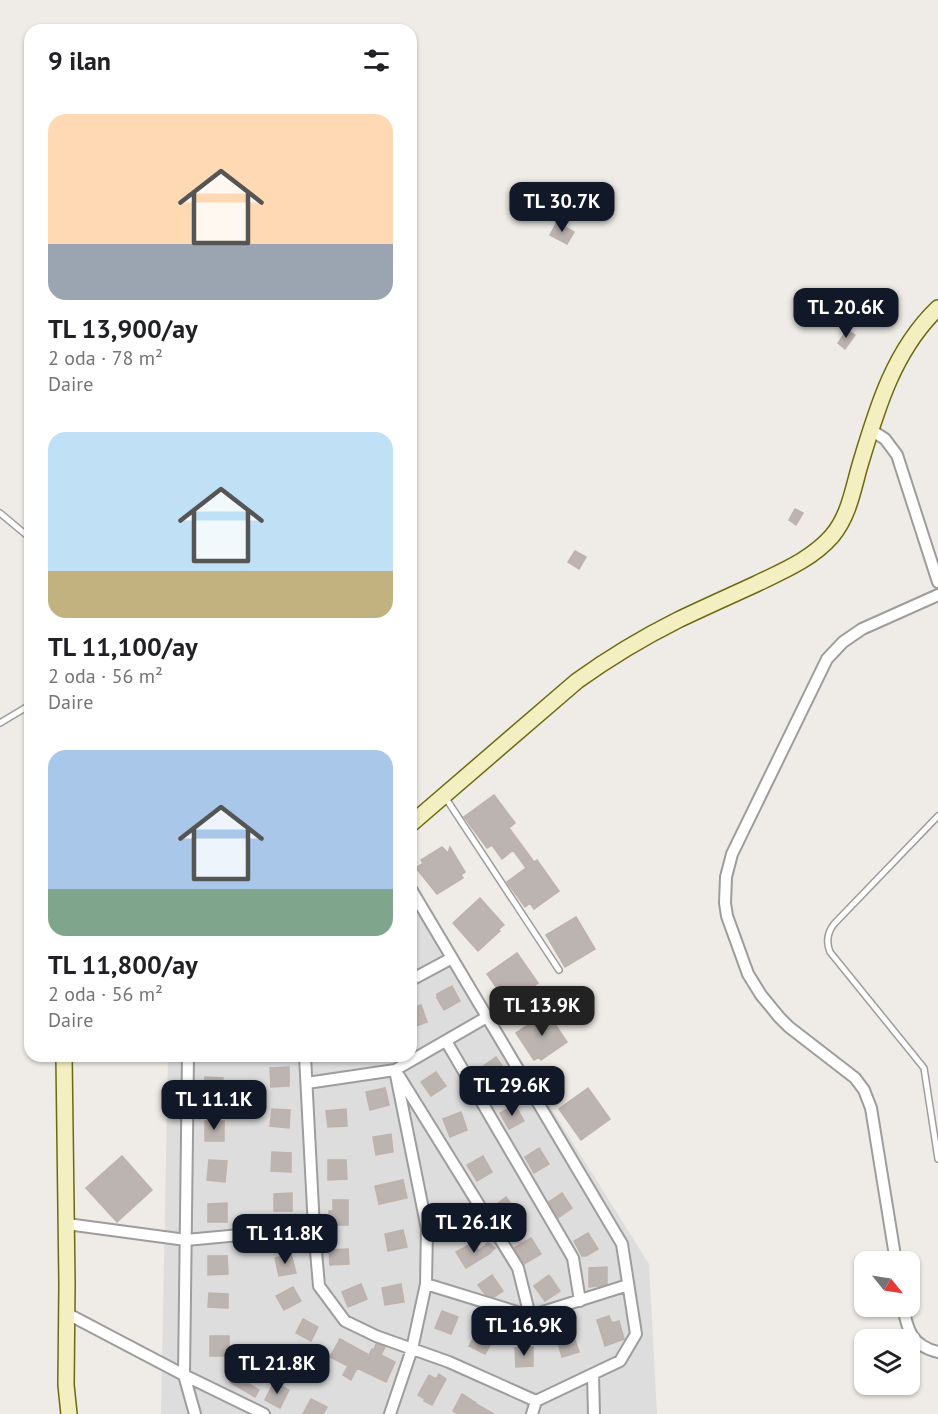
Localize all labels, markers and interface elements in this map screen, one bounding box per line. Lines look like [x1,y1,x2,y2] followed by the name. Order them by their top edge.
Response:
[48,44,111,77] text: 9 ilan
[360,44,393,77] icon: filters
[167,153,275,261] icon: home
[500,182,624,233] pin: TL 30.7K
[523,188,601,214] text: TL 30.7K
[784,288,908,339] pin: TL 20.6K
[807,294,885,320] text: TL 20.6K
[48,312,198,345] text: TL 13,900/ay
[48,345,163,371] text: 2 oda · 78 m²
[48,371,93,397] text: Daire
[167,471,275,579] icon: home
[48,630,198,663] text: TL 11,100/ay
[48,663,163,689] text: 2 oda · 56 m²
[48,689,93,715] text: Daire
[167,789,275,897] icon: home
[48,948,198,981] text: TL 11,800/ay
[48,981,163,1007] text: 2 oda · 56 m²
[480,986,604,1037] pin: TL 13.9K
[503,992,581,1018] text: TL 13.9K
[48,1007,93,1033] text: Daire
[450,1066,574,1117] pin: TL 29.6K
[473,1072,551,1098] text: TL 29.6K
[152,1080,276,1131] pin: TL 11.1K
[175,1086,253,1112] text: TL 11.1K
[412,1203,536,1254] pin: TL 26.1K
[435,1209,513,1235] text: TL 26.1K
[223,1214,347,1265] pin: TL 11.8K
[246,1220,324,1246] text: TL 11.8K
[854,1251,920,1317] north arrow
[854,1251,920,1395] map controls
[462,1306,586,1357] pin: TL 16.9K
[485,1312,563,1338] text: TL 16.9K
[854,1329,920,1395] button: layers
[215,1344,339,1395] pin: TL 21.8K
[238,1350,316,1376] text: TL 21.8K

